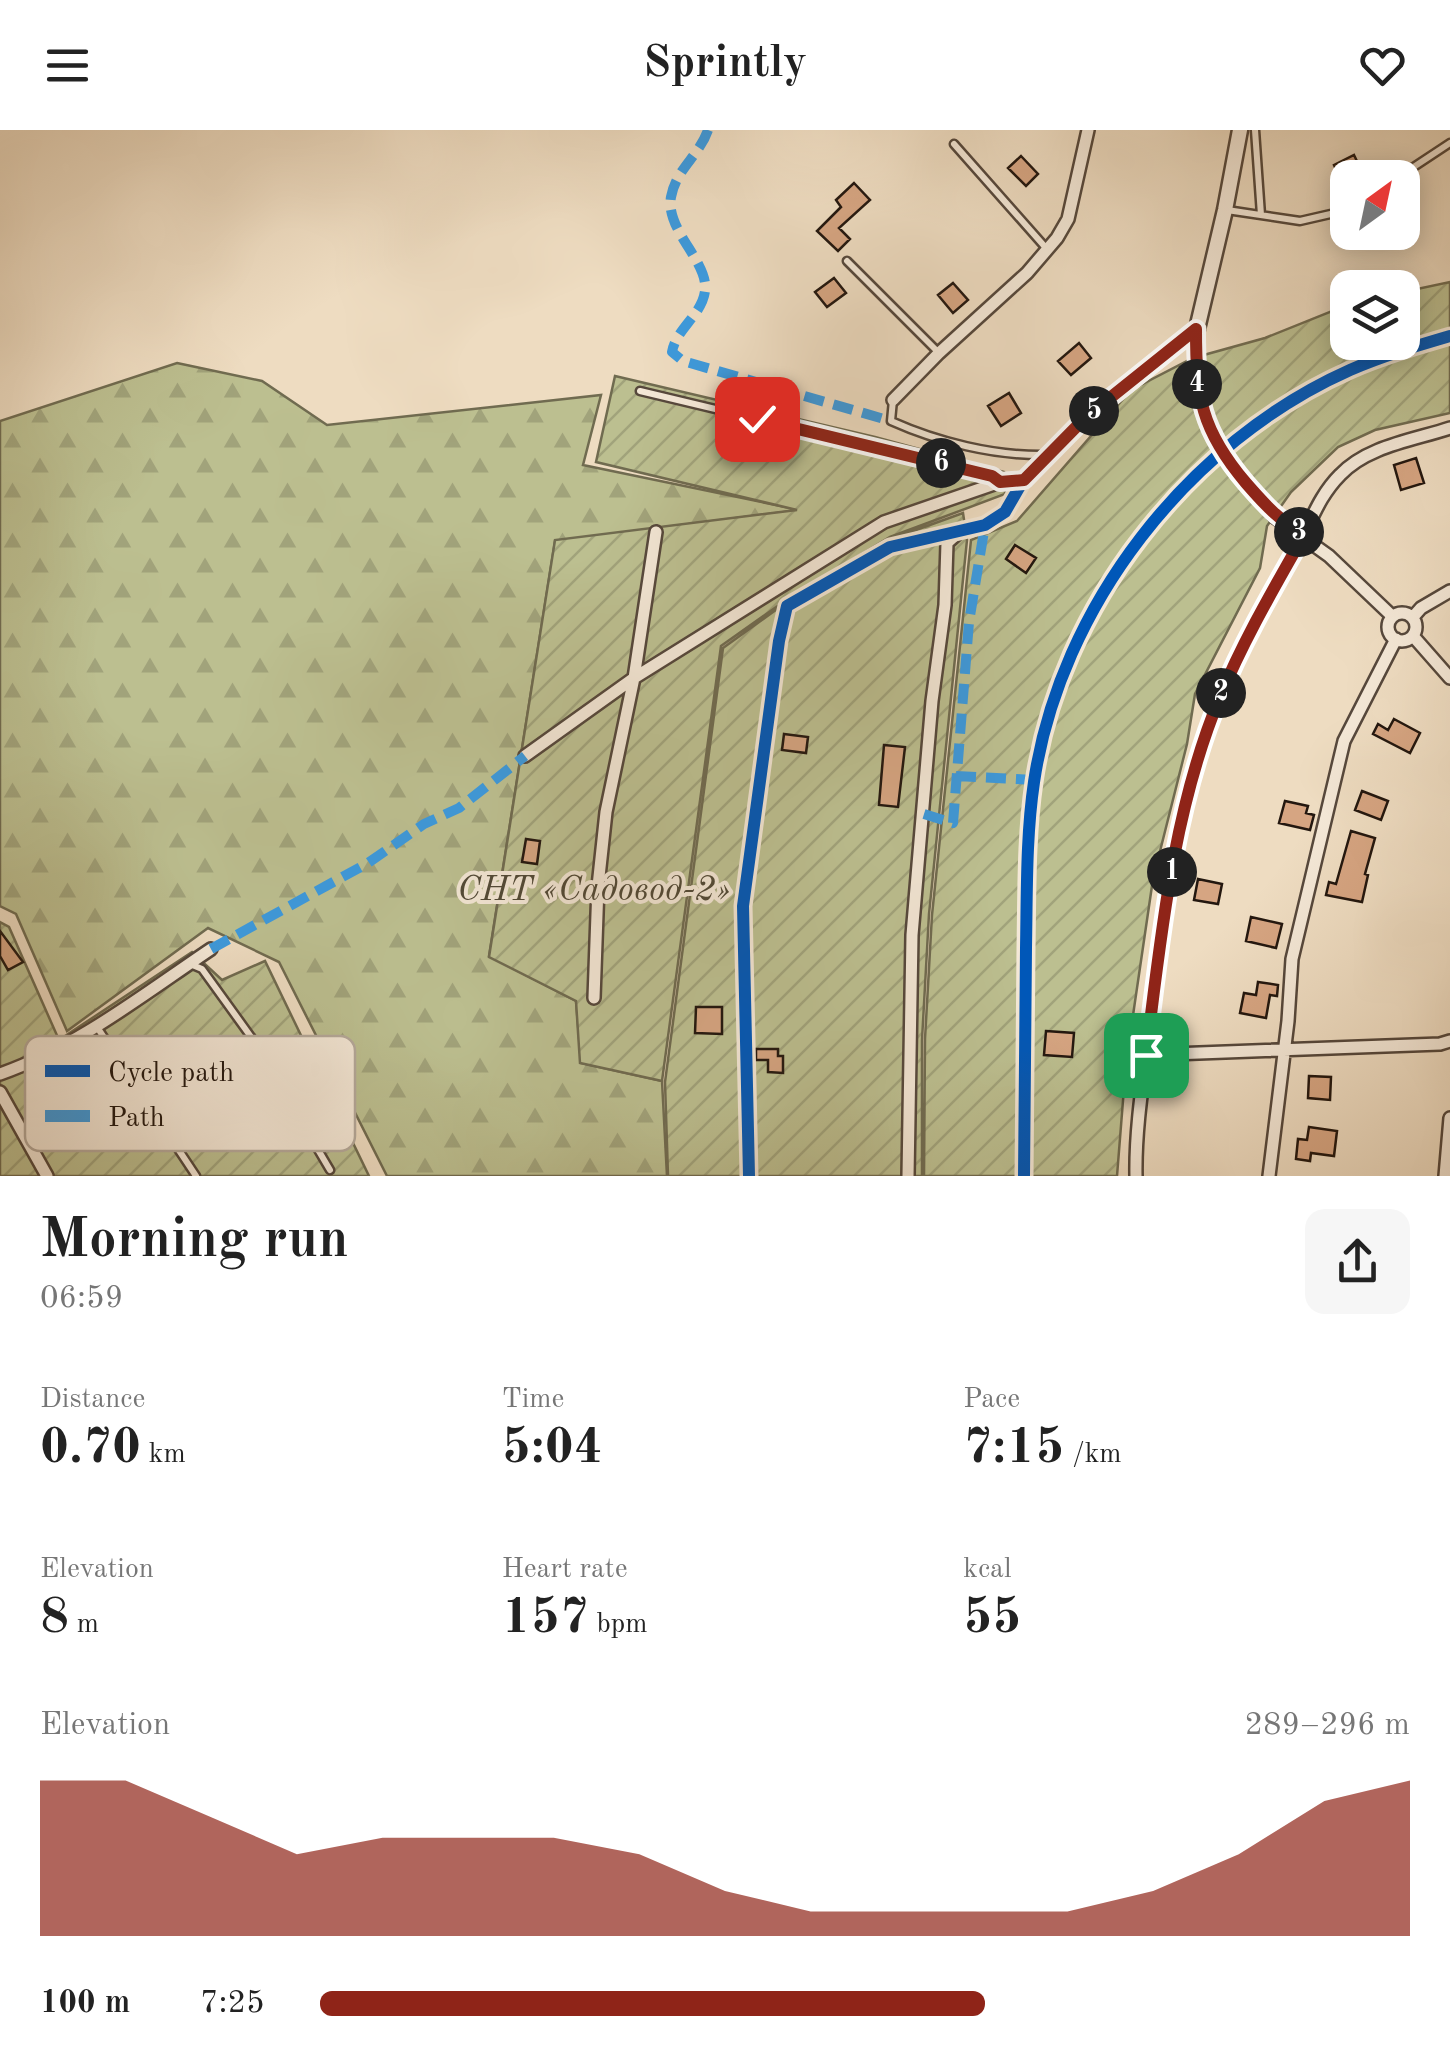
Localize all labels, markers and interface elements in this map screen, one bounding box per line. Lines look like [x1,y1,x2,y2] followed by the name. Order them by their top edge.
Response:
[40,38,95,93] icon: menu
[1355,38,1410,93] icon: heart
[643,42,807,87] text: Sprintly
[1330,160,1420,250] north arrow
[1330,160,1420,360] map controls
[1330,270,1420,360] button: layers
[1172,359,1222,409] pin: 4
[1189,370,1205,398] text: 4
[715,377,800,462] pin
[1069,386,1119,436] pin: 5
[730,392,785,447] icon: check
[1086,397,1102,425] text: 5
[916,438,966,488] pin: 6
[933,449,949,477] text: 6
[1274,507,1324,557] pin: 3
[1291,518,1307,546] text: 3
[1196,668,1246,718] pin: 2
[1213,679,1229,707] text: 2
[1147,847,1197,897] pin: 1
[1164,858,1180,886] text: 1
[457,873,731,908] park label: СНТ «Садовод-2»
[1104,1013,1189,1098] pin
[1119,1028,1174,1083] icon: arrive
[25,1036,355,1151] legend
[108,1060,234,1088] text: Cycle path
[108,1105,165,1133] text: Path
[1305,1209,1410,1314] button: share
[40,1214,349,1269] text: Morning run
[40,1283,123,1315] text: 06:59
[40,1386,145,1414] text: Distance
[502,1386,564,1414] text: Time
[963,1386,1020,1414] text: Pace
[40,1424,141,1474] text: 0.70
[502,1424,603,1474] text: 5:04
[963,1424,1064,1474] text: 7:15
[141,1441,186,1469] text: km
[1064,1441,1122,1469] text: /km
[40,1556,154,1584] text: Elevation
[502,1556,628,1584] text: Heart rate
[963,1556,1012,1584] text: kcal
[40,1594,69,1644] text: 8
[502,1594,589,1644] text: 157
[963,1594,1021,1644] text: 55
[69,1611,99,1639] text: m
[589,1611,648,1639] text: bpm
[40,1710,170,1742] text: Elevation
[1244,1710,1410,1742] text: 289–296 m
[40,1988,130,2020] text: 100 m
[200,1988,265,2020] text: 7:25

